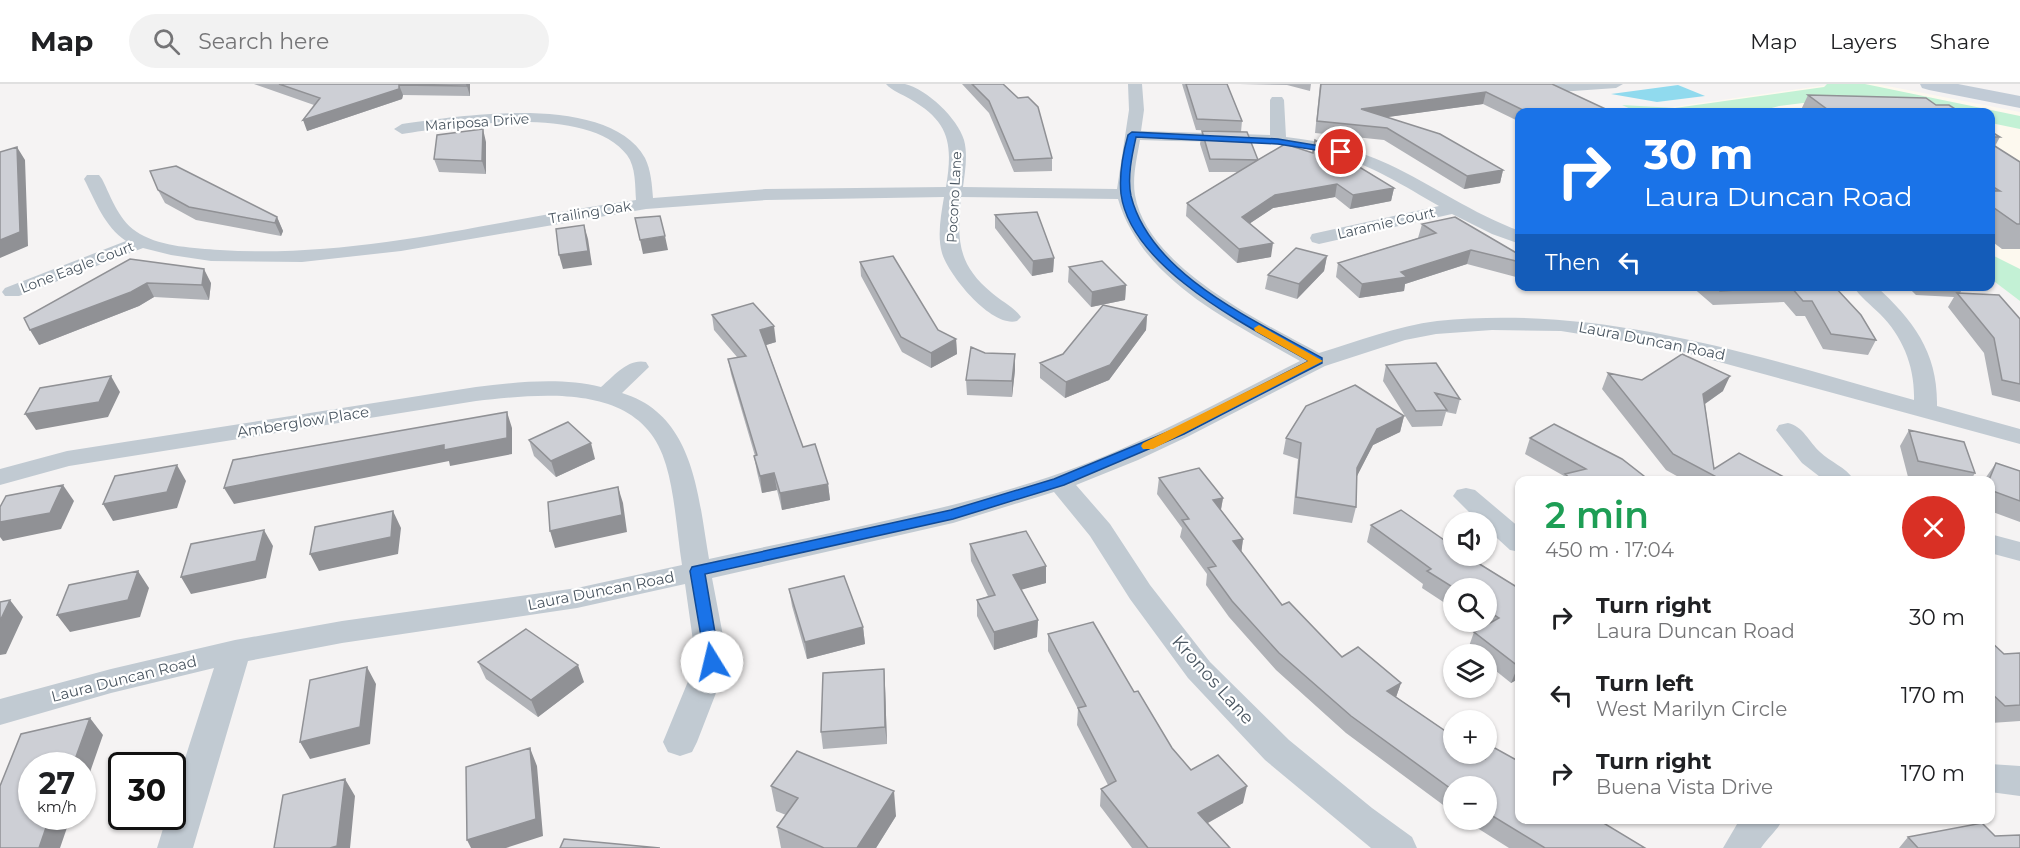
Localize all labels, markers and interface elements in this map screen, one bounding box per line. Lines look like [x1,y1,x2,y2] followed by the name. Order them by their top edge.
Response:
[129,14,549,68] search box
[30,24,93,58] text: Map
[150,25,183,58] icon: search
[198,28,329,55] text: Search here
[1750,29,1797,54] text: Map
[1830,29,1897,54] text: Layers
[1930,29,1990,54] text: Share
[424,109,530,135] street label: Mariposa Drive
[1315,126,1366,177] pin
[1644,128,1753,180] text: 30 m
[1545,132,1623,210] icon: right
[1324,135,1357,168] icon: arrive
[943,151,965,243] street label: Pocono Lane
[1644,180,1912,213] text: Laura Duncan Road
[547,196,633,227] street label: Trailing Oak
[1335,203,1437,243] street label: Laramie Court
[17,237,137,297] street label: Lone Eagle Court
[1613,246,1646,279] icon: left
[1545,249,1601,276] text: Then
[1577,317,1727,364] street label: Laura Duncan Road
[236,402,370,441] street label: Amberglow Place
[1545,493,1649,537] text: 2 min
[1902,496,1965,559] button: close
[1443,512,1497,830] map controls
[1443,512,1497,566] button: sound
[1545,538,1674,562] text: 450 m · 17:04
[526,567,676,614] street label: Laura Duncan Road
[1443,578,1497,632] button: search
[1596,592,1711,619] text: Turn right
[1545,601,1578,634] icon: right
[1909,604,1965,631] text: 30 m
[1596,619,1795,643] text: Laura Duncan Road
[680,630,744,694] position arrow
[1167,631,1259,729] street label: Kronos Lane
[1443,644,1497,698] button: layers
[49,651,199,706] street label: Laura Duncan Road
[1596,670,1694,697] text: Turn left
[1545,679,1578,712] icon: left
[1901,682,1965,709] text: 170 m
[1596,697,1787,721] text: West Marilyn Circle
[1443,710,1497,764] button: +
[1596,748,1711,775] text: Turn right
[108,752,186,830] speed limit sign: 30
[1545,757,1578,790] icon: right
[1901,760,1965,787] text: 170 m
[39,765,75,802] text: 27
[1596,775,1773,799] text: Buena Vista Drive
[1443,776,1497,830] button: −
[37,797,77,816] text: km/h

